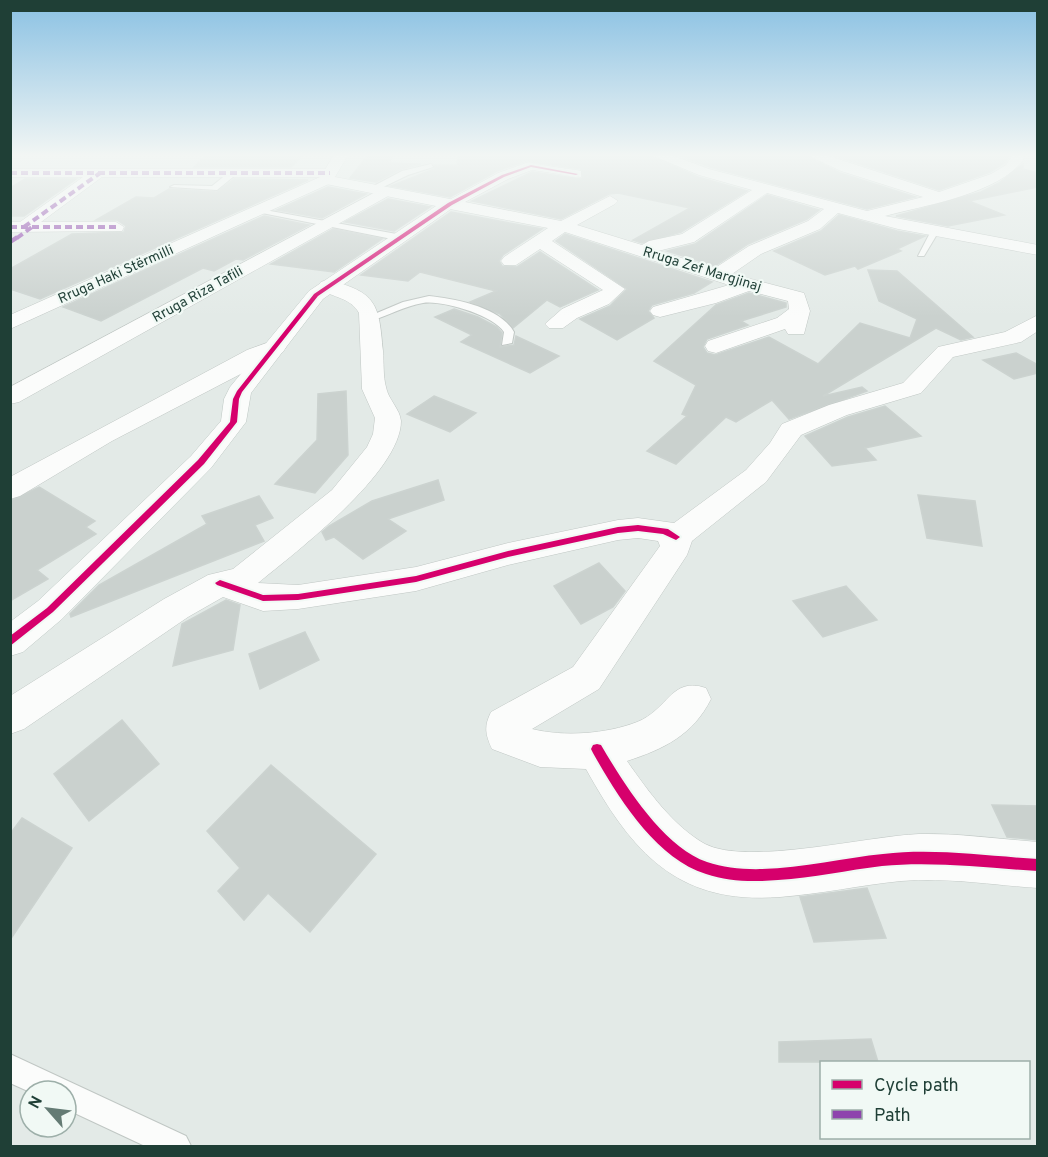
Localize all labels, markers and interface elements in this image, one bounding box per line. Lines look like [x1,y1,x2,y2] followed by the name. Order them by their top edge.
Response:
[56,242,176,308] street label: Rruga Haki Stërmilli
[641,244,763,296] street label: Rruga Zef Margjinaj
[150,263,246,327] street label: Rruga Riza Tafili
[820,1061,1030,1139] legend
[874,1075,959,1098] text: Cycle path
[18,1079,78,1139] north arrow
[25,1093,48,1113] text: N
[874,1105,911,1128] text: Path

